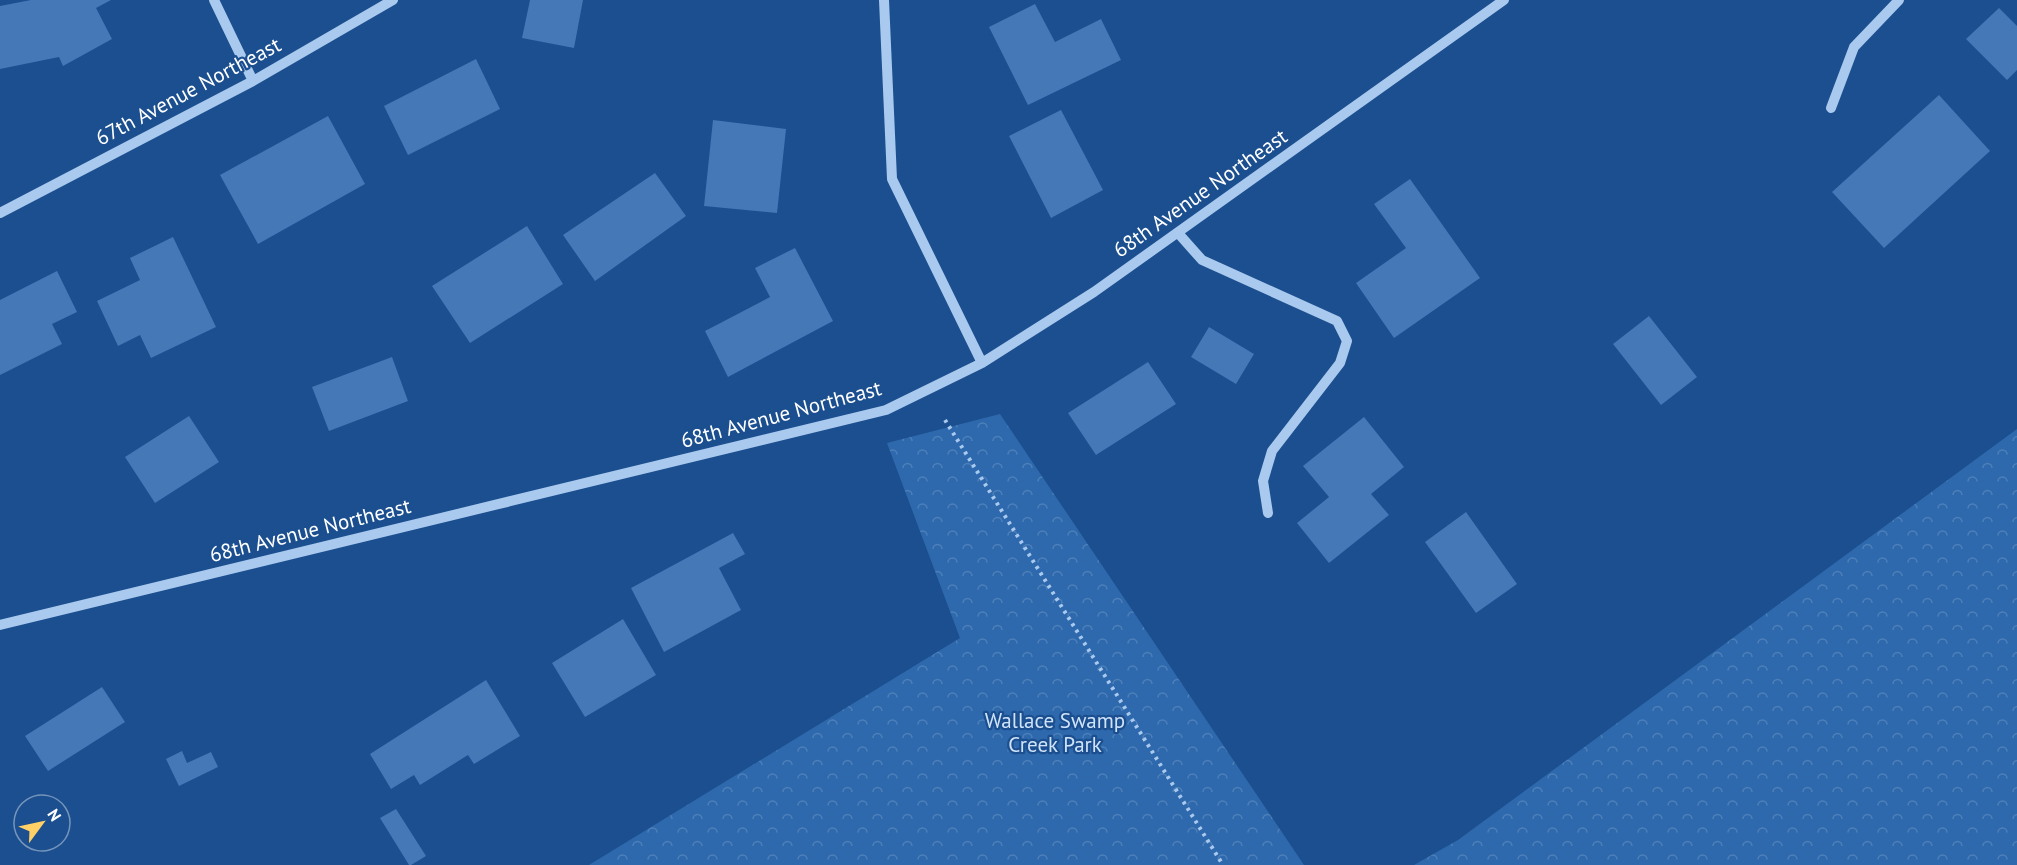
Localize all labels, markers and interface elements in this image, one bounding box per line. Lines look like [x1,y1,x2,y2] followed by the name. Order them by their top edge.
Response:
[91,31,285,151] street label: 67th Avenue Northeast
[1108,123,1292,263] street label: 68th Avenue Northeast
[678,374,884,454] street label: 68th Avenue Northeast
[207,492,413,568] street label: 68th Avenue Northeast
[985,707,1125,758] park label: Wallace Swamp Creek Park
[12,793,72,853] north arrow
[43,805,66,825] text: N

